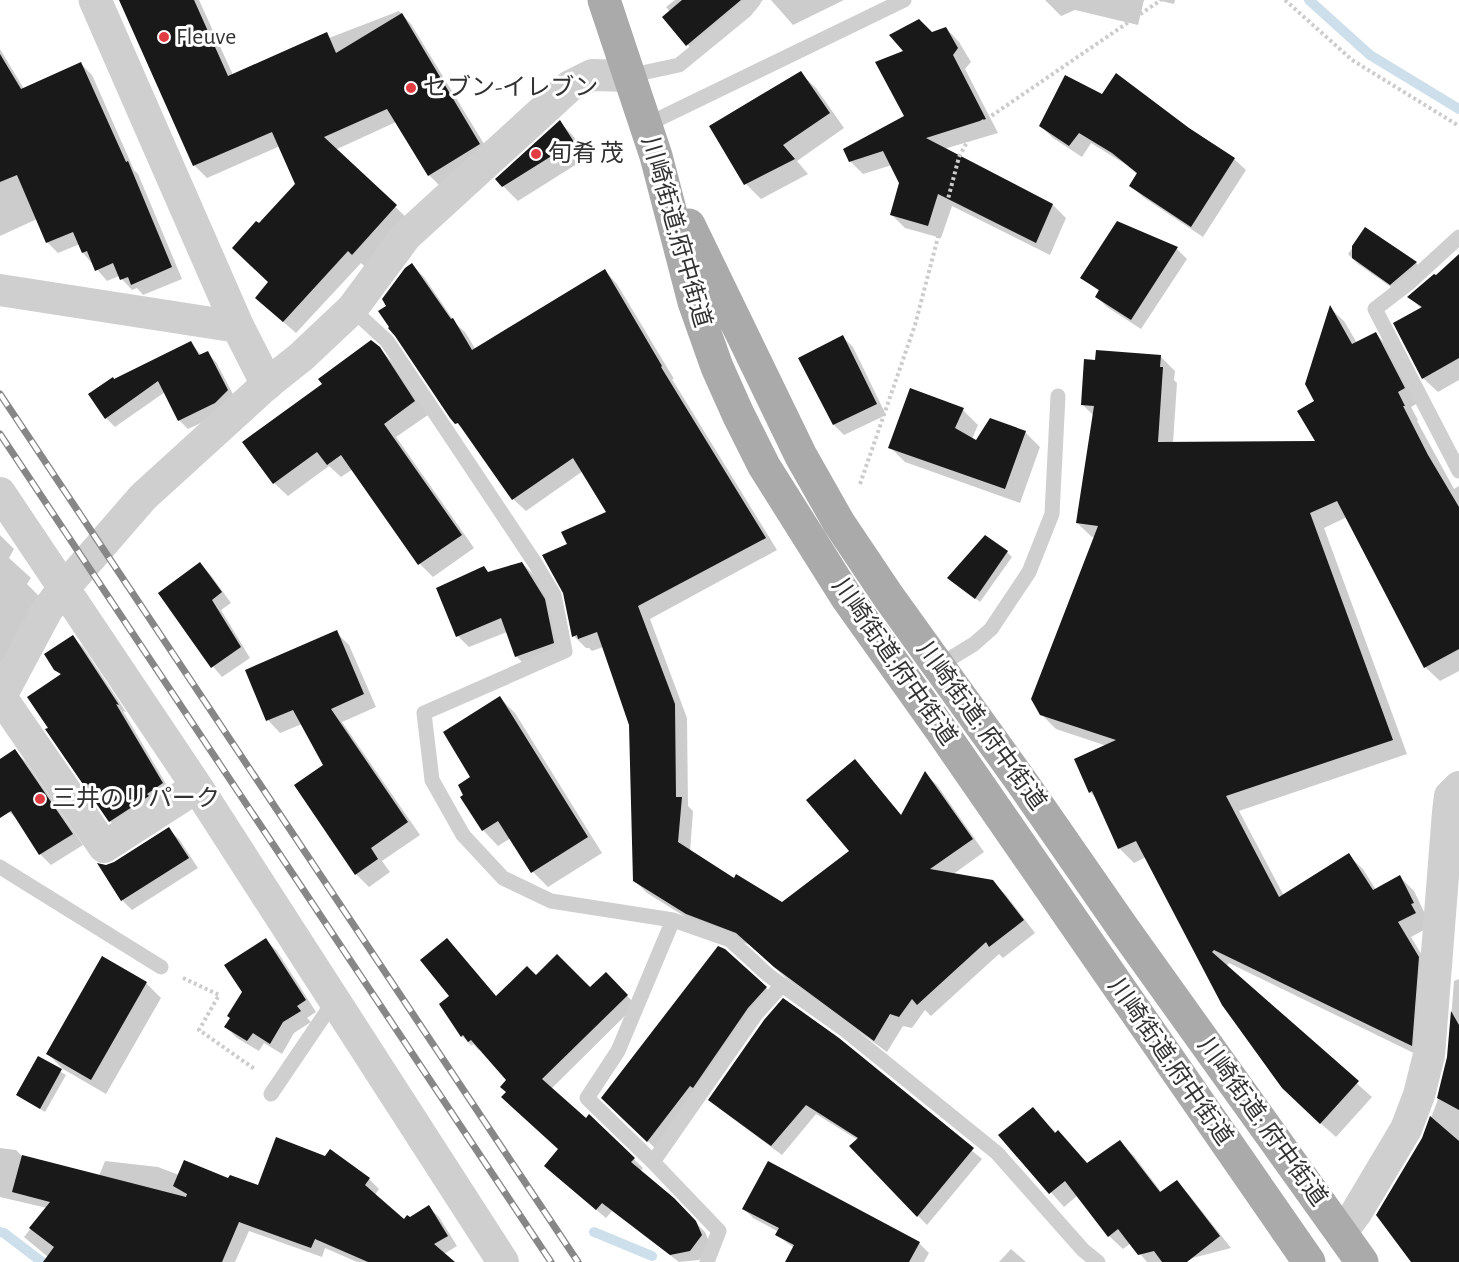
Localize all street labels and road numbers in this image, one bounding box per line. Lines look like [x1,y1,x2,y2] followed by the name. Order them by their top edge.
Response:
[637,133,717,330] street label: 川崎街道;府中街道
[828,573,962,750] street label: 川崎街道;府中街道
[912,636,1052,815] street label: 川崎街道; 府中街道
[1104,973,1238,1150] street label: 川崎街道;府中街道
[1193,1032,1333,1211] street label: 川崎街道; 府中街道

